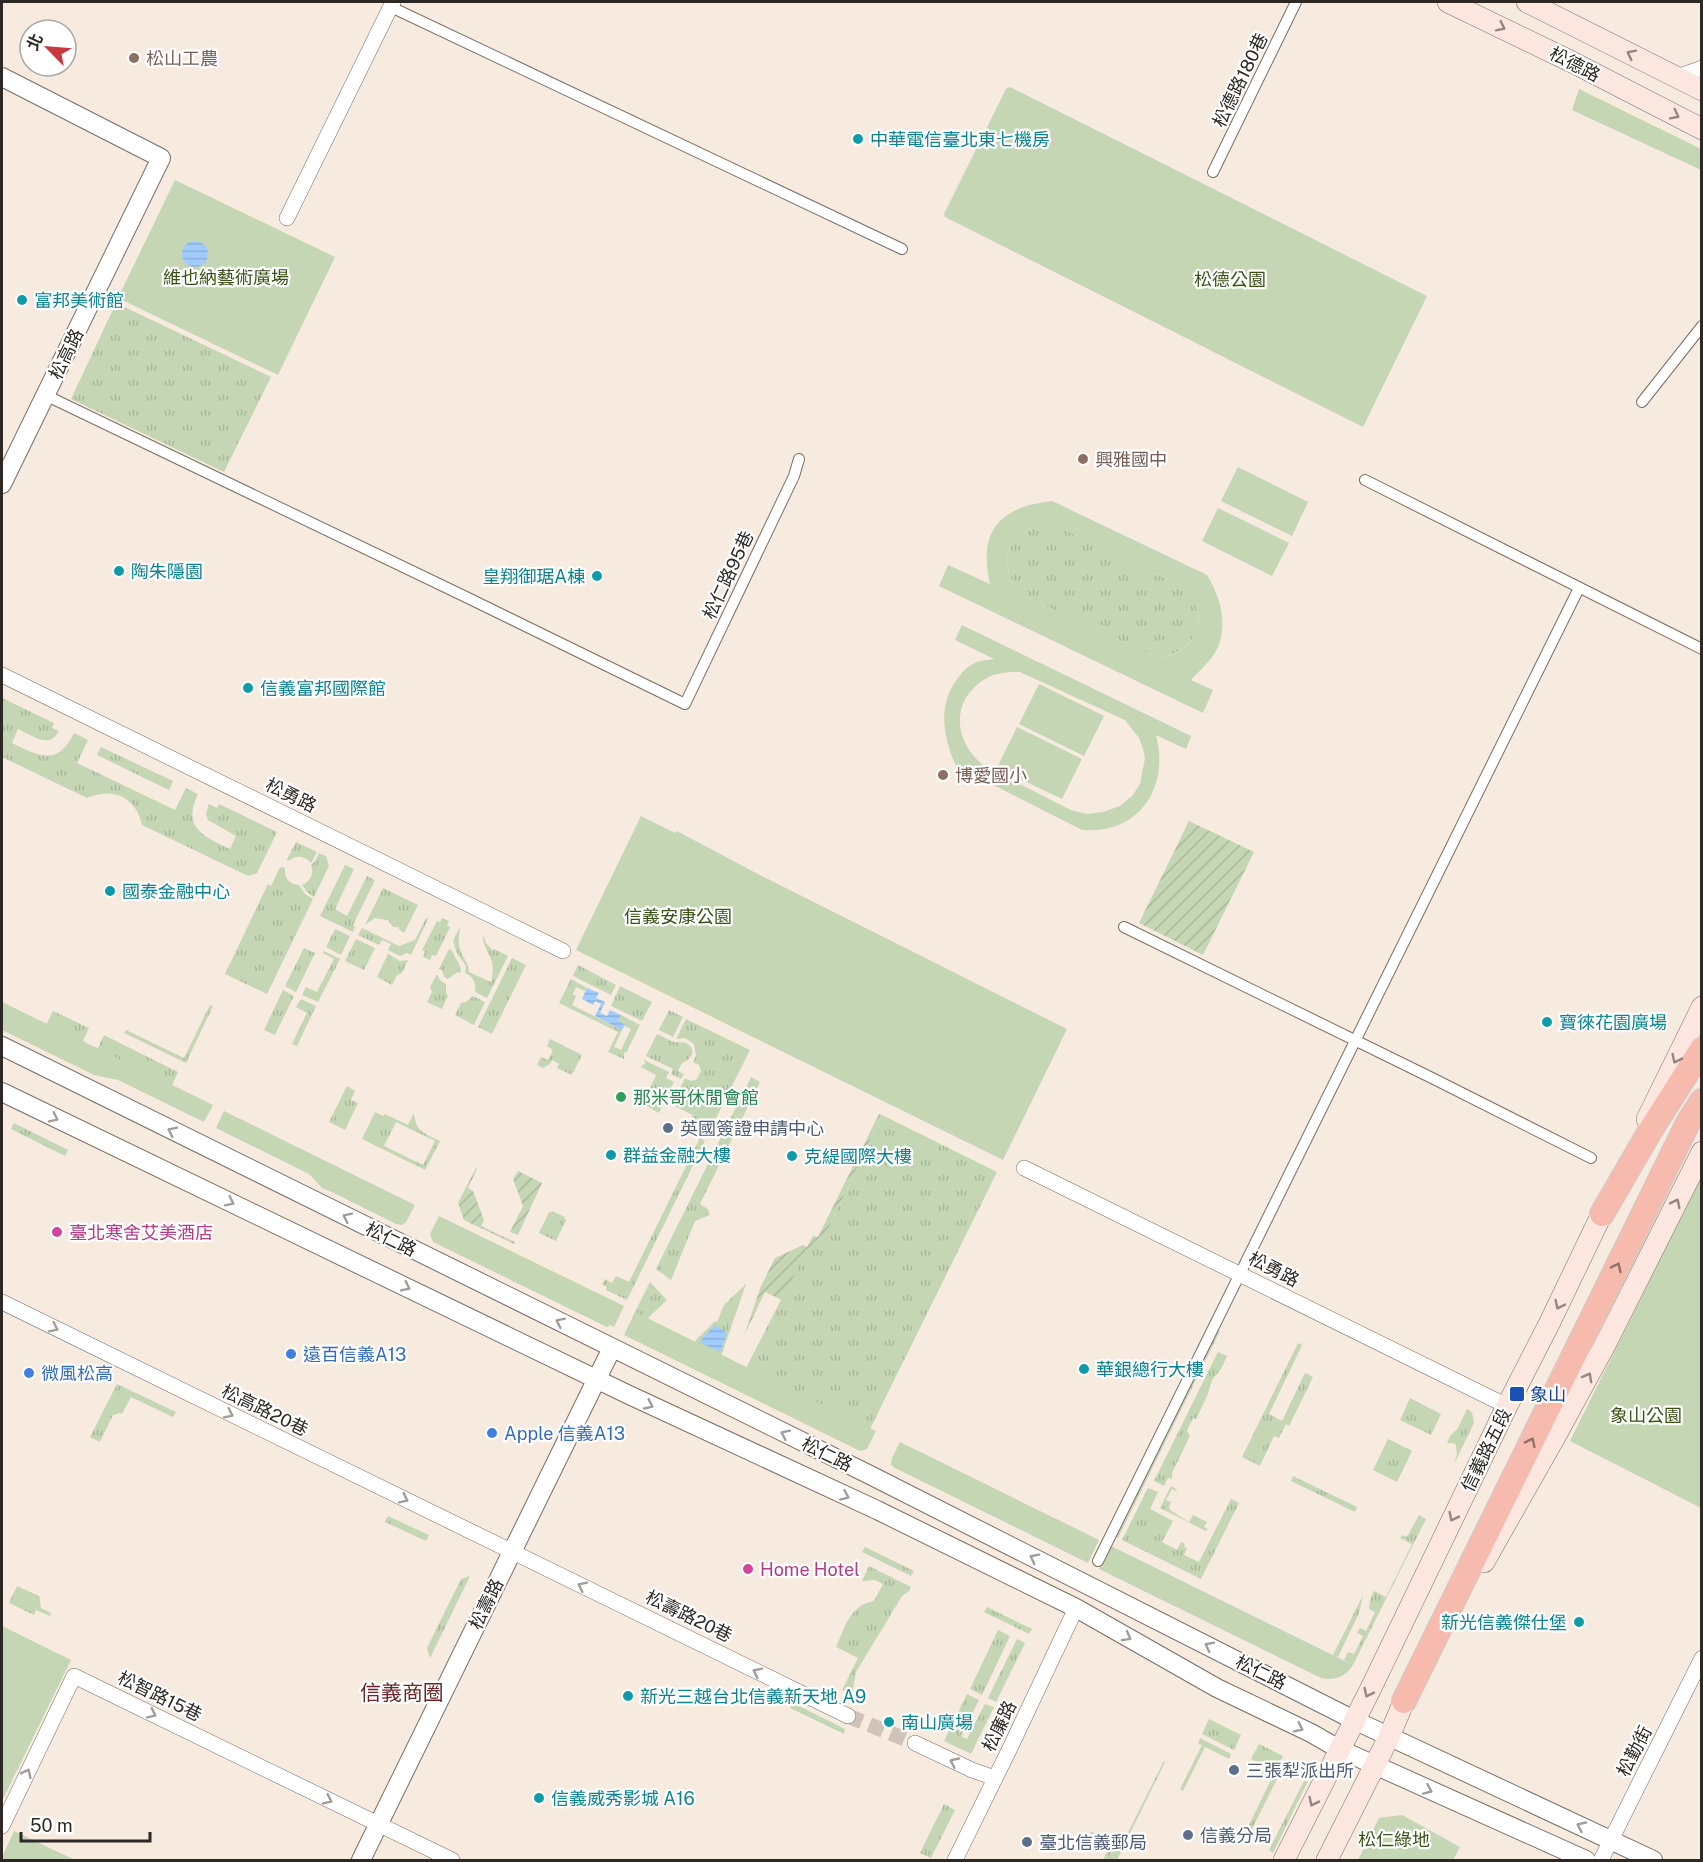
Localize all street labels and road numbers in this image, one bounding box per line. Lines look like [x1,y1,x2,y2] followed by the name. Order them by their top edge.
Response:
[1208,30,1272,130] street label: 松德路180巷
[1546,42,1604,86] street label: 松德路
[45,325,87,383] street label: 松高路
[698,528,758,622] street label: 松仁路95巷
[262,774,320,816] street label: 松勇路
[362,1218,420,1260] street label: 松仁路
[1245,1247,1303,1291] street label: 松勇路
[218,1380,312,1440] street label: 松高路20巷
[1457,1405,1515,1495] street label: 信義路五段
[798,1433,856,1475] street label: 松仁路
[465,1575,507,1633] street label: 松壽路
[642,1586,736,1646] street label: 松壽路20巷
[1232,1651,1290,1693] street label: 松仁路
[115,1667,205,1725] street label: 松智路15巷
[978,1697,1020,1755] street label: 松廉路
[1612,1722,1656,1780] street label: 松勤街

